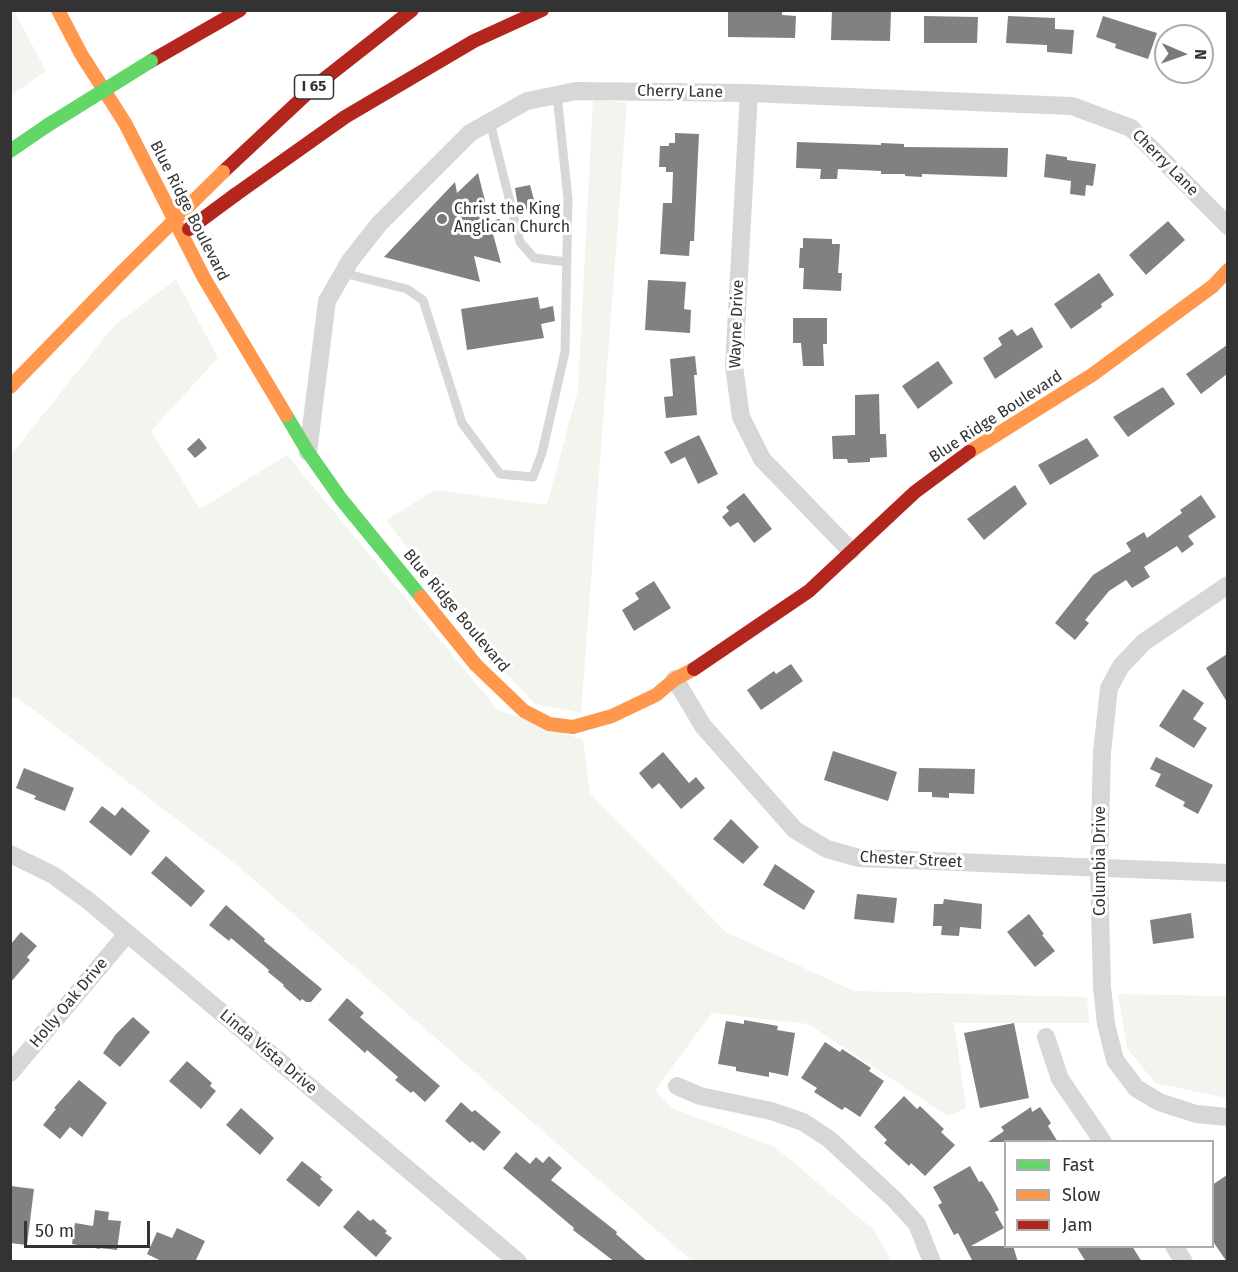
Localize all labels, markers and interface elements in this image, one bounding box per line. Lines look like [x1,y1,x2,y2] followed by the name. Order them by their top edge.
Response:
[1154,24,1214,84] north arrow
[1191,49,1210,60] text: N
[294,75,334,99] road number: I 65
[637,82,723,102] street label: Cherry Lane
[1128,126,1202,200] street label: Cherry Lane
[145,138,233,284] street label: Blue Ridge Boulevard
[454,200,570,238] place label: Christ the King Anglican Church
[435,212,449,226] marker: Christ the King Anglican Church
[726,279,748,369] street label: Wayne Drive
[926,367,1066,467] street label: Blue Ridge Boulevard
[399,546,513,676] street label: Blue Ridge Boulevard
[1091,806,1111,916] street label: Columbia Drive
[859,848,963,872] street label: Chester Street
[26,954,112,1052] street label: Holly Oak Drive
[215,1006,321,1098] street label: Linda Vista Drive
[1004,1140,1214,1248] legend
[1062,1154,1094,1176] text: Fast
[1062,1184,1100,1206] text: Slow
[27,1209,153,1247] scale bar
[1062,1214,1093,1236] text: Jam
[35,1220,74,1242] text: 50 m

